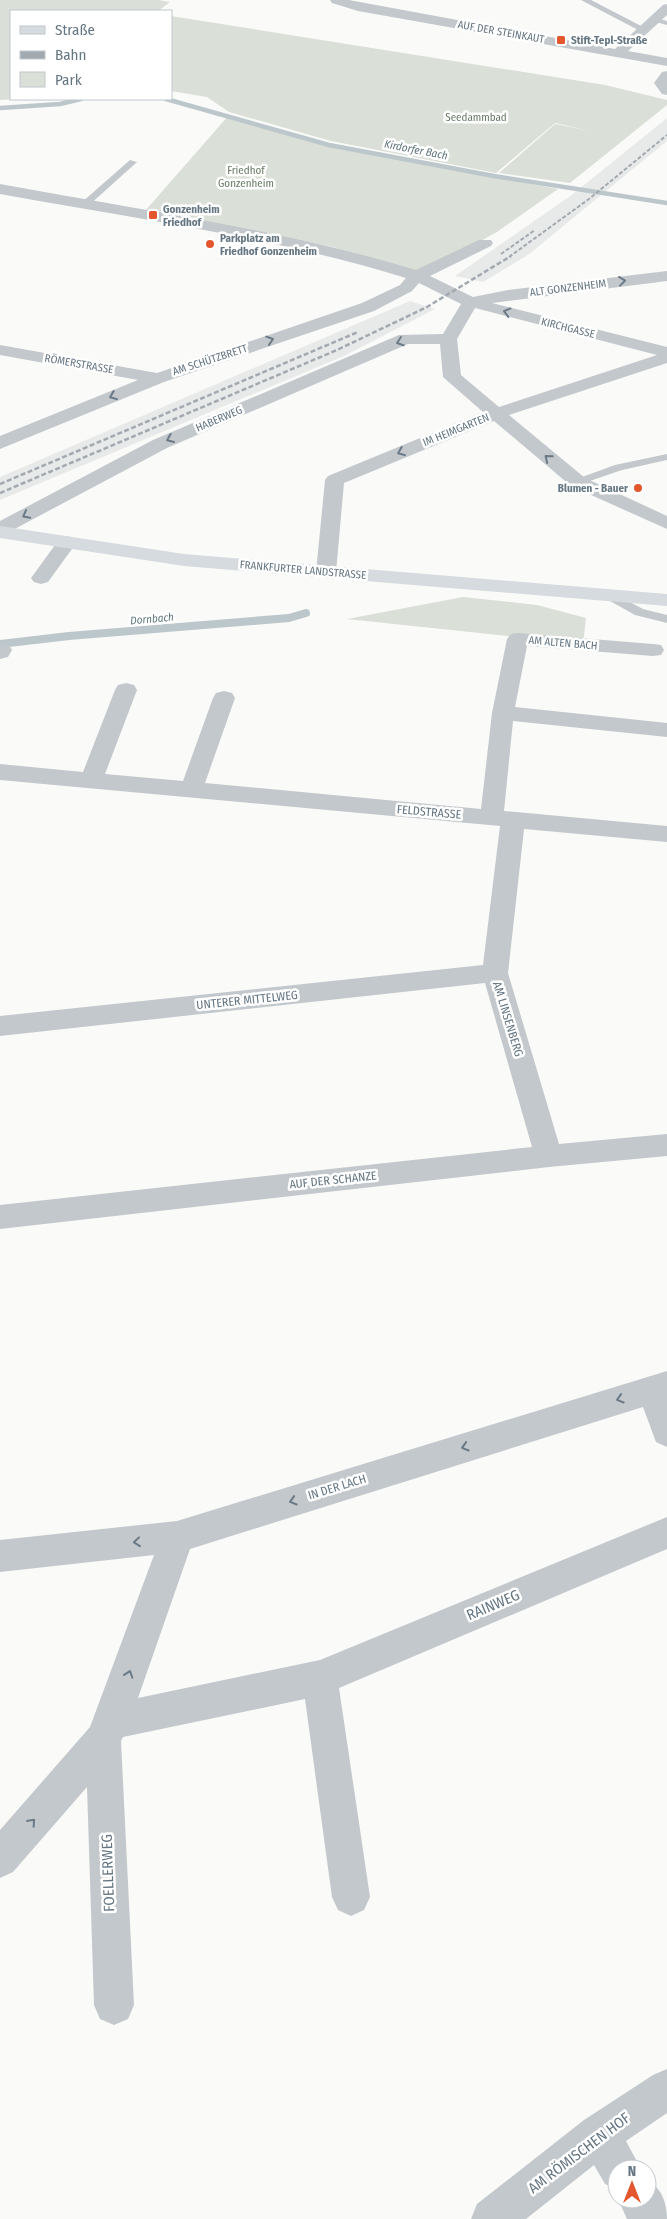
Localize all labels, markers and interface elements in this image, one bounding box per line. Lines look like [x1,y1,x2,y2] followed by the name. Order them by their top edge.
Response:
[10,10,172,100] legend
[457,18,546,46] street label: AUF DER STEINKAUT
[55,21,95,39] text: Straße
[555,34,567,46] marker: Stift-Tepl-Straße
[571,34,648,47] place label: Stift-Tepl-Straße
[55,46,86,64] text: Bahn
[55,71,82,89] text: Park
[445,111,507,124] park label: Seedammbad
[383,137,449,163] water label: Kirdorfer Bach
[218,164,274,190] park label: Friedhof Gonzenheim
[163,203,220,229] place label: Gonzenheim Friedhof
[147,209,159,221] marker: Gonzenheim Friedhof
[220,232,317,258] place label: Parkplatz am Friedhof Gonzenheim
[204,238,216,250] marker: Parkplatz am Friedhof Gonzenheim
[619,276,627,287] one-way arrow
[529,277,607,299] street label: ALT GONZENHEIM
[503,307,512,318] one-way arrow
[540,315,596,341] street label: KIRCHGASSE
[266,336,274,346] one-way arrow
[396,336,405,346] one-way arrow
[171,342,250,378] street label: AM SCHÜTZBRETT
[44,352,114,376] street label: RÖMERSTRASSE
[109,390,117,400] one-way arrow
[194,403,244,435] street label: HABERWEG
[421,411,491,449] street label: IM HEIMGARTEN
[166,433,175,444] one-way arrow
[397,446,406,457] one-way arrow
[545,455,554,463] one-way arrow
[558,482,629,495] place label: Blumen - Bauer
[632,482,644,494] marker: Blumen - Bauer
[22,509,31,519] one-way arrow
[239,558,367,582] street label: FRANKFURTER LANDSTRASSE
[130,611,175,627] water label: Dornbach
[528,634,598,652] street label: AM ALTEN BACH
[396,802,462,822] street label: FELDSTRASSE
[490,980,526,1058] street label: AM LINSENBERG
[196,988,298,1012] street label: UNTERER MITTELWEG
[289,1168,378,1192] street label: AUF DER SCHANZE
[617,1393,625,1403] one-way arrow
[462,1442,470,1452] one-way arrow
[306,1472,368,1502] street label: IN DER LACH
[290,1495,298,1505] one-way arrow
[132,1536,140,1547] one-way arrow
[464,1586,522,1624] street label: RAINWEG
[123,1670,133,1678] one-way arrow
[26,1819,35,1828] one-way arrow
[98,1834,118,1912] street label: FOELLERWEG
[524,2109,634,2197] street label: AM RÖMISCHEN HOF
[607,2159,657,2209] north arrow

